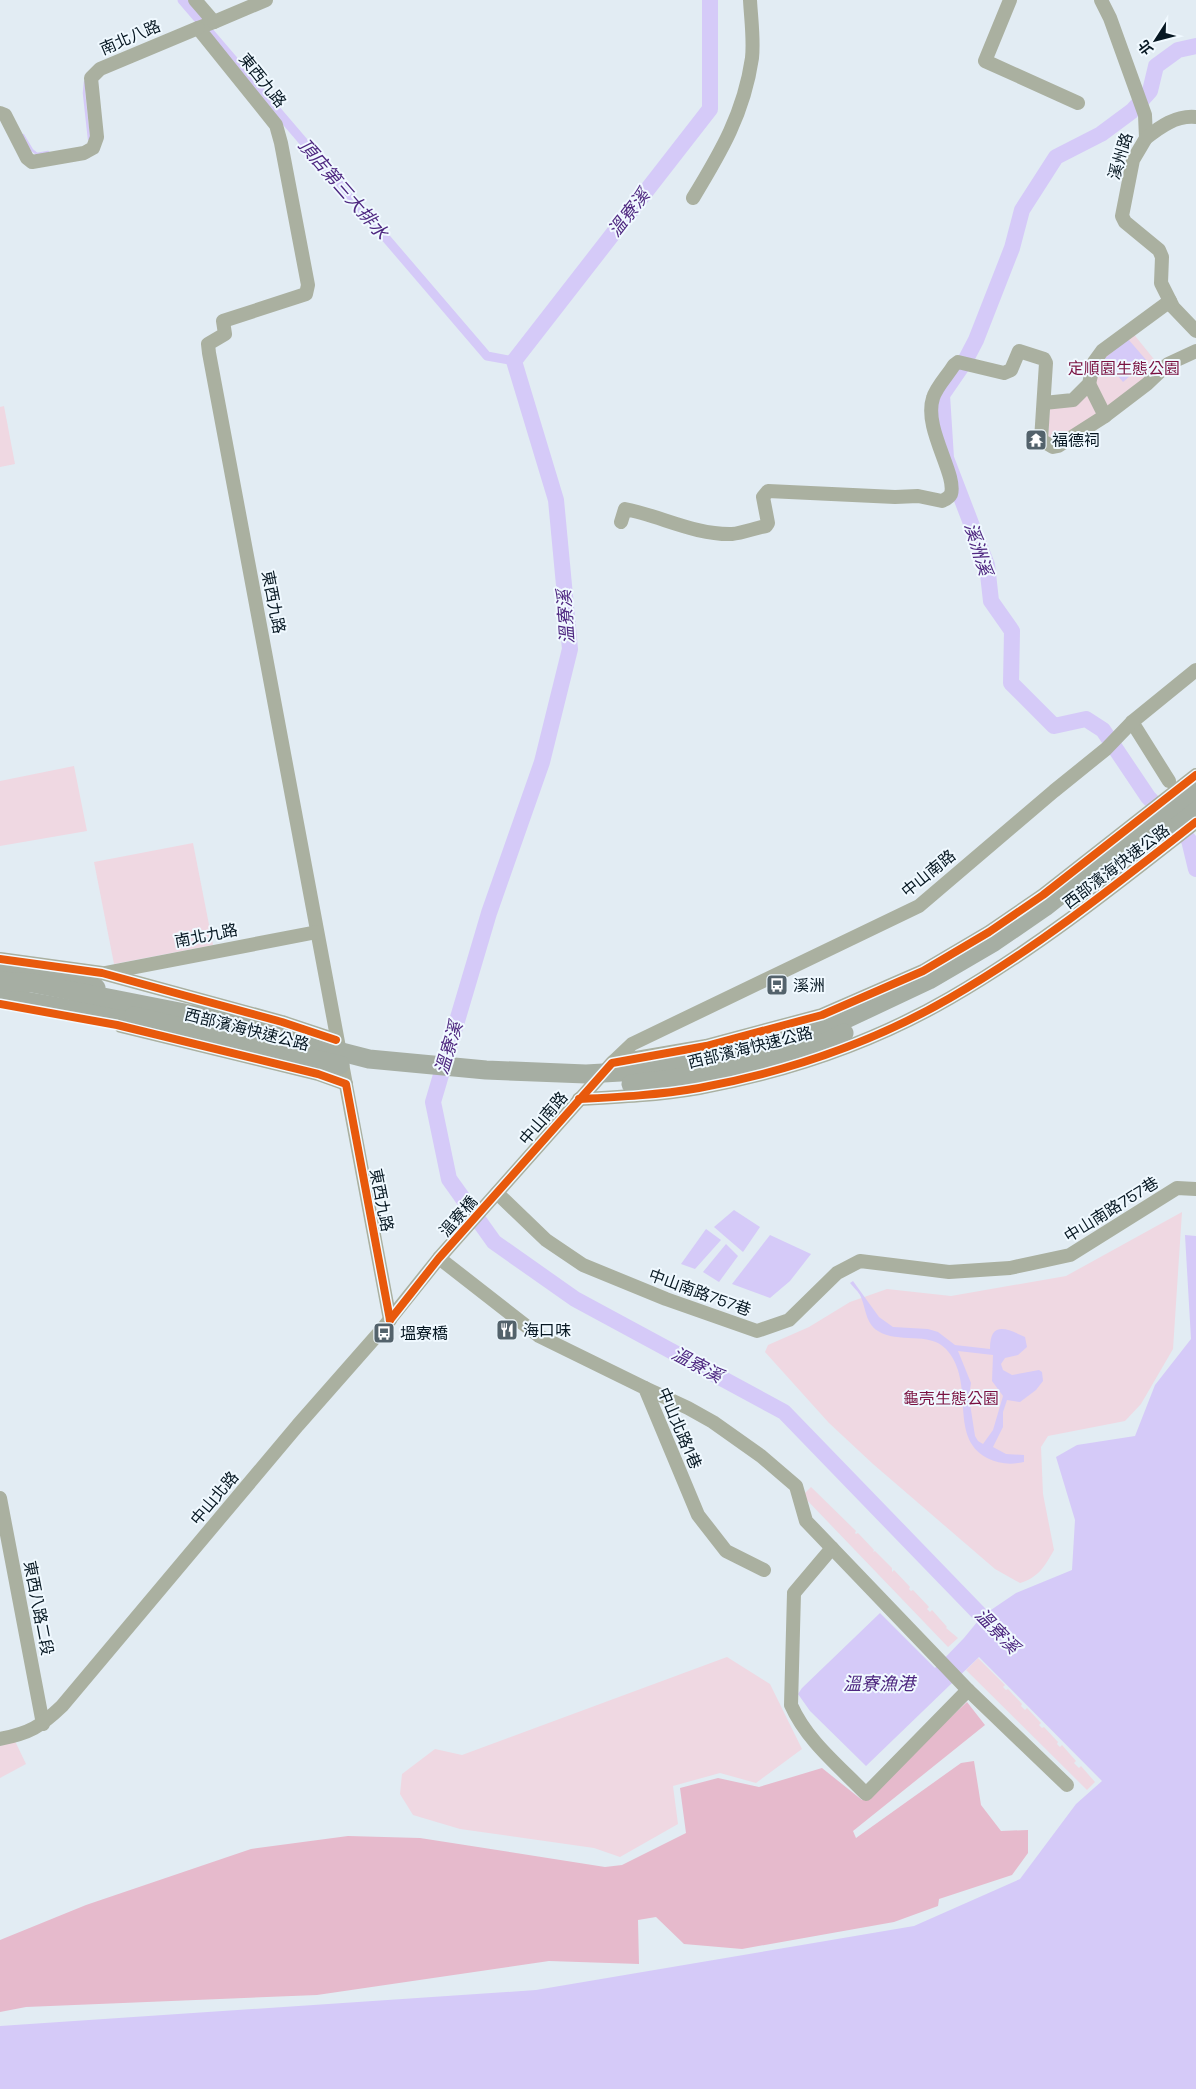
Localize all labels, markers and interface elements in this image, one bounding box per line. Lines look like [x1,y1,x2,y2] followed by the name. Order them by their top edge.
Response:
[97,15,164,60] street label: 南北八路
[1131,15,1181,65] north arrow
[1134,37,1157,59] text: 北
[234,49,291,112] street label: 東西九路
[1103,130,1138,182] street label: 溪州路
[293,134,394,245] water label: 頂店第三大排水
[603,182,656,241] water label: 溫寮溪
[1068,358,1180,379] park label: 定順園生態公園
[1024,428,1048,452] temple icon: 福德祠
[1052,430,1100,451] place label: 福德祠
[960,520,998,581] water label: 溪洲溪
[257,569,290,636] street label: 東西九路
[552,586,579,645] water label: 溫寮溪
[1059,819,1174,913] street label: 西部濱海快速公路
[897,845,960,902] street label: 中山南路
[173,919,240,952] street label: 南北九路
[765,973,789,997] bus stop icon: 溪洲
[793,975,825,996] place label: 溪洲
[182,1004,312,1055] street label: 西部濱海快速公路
[430,1016,468,1077] water label: 溫寮溪
[685,1022,815,1073] street label: 西部濱海快速公路
[514,1087,572,1149] street label: 中山南路
[365,1167,398,1234] street label: 東西九路
[1060,1172,1162,1247] street label: 中山南路757巷
[435,1191,482,1241] street label: 溫寮橋
[646,1264,754,1321] street label: 中山南路757巷
[495,1318,519,1342] restaurant icon: 海口味
[523,1320,571,1341] place label: 海口味
[372,1321,396,1345] bus stop icon: 塭寮橋
[400,1323,448,1344] place label: 塭寮橋
[668,1342,729,1389] water label: 溫寮溪
[653,1384,706,1472] street label: 中山北路1巷
[903,1388,999,1409] park label: 龜壳生態公園
[186,1467,243,1530] street label: 中山北路
[19,1559,58,1657] street label: 東西八路二段
[970,1603,1026,1660] water label: 溫寮溪
[843,1672,918,1695] water label: 溫寮漁港

